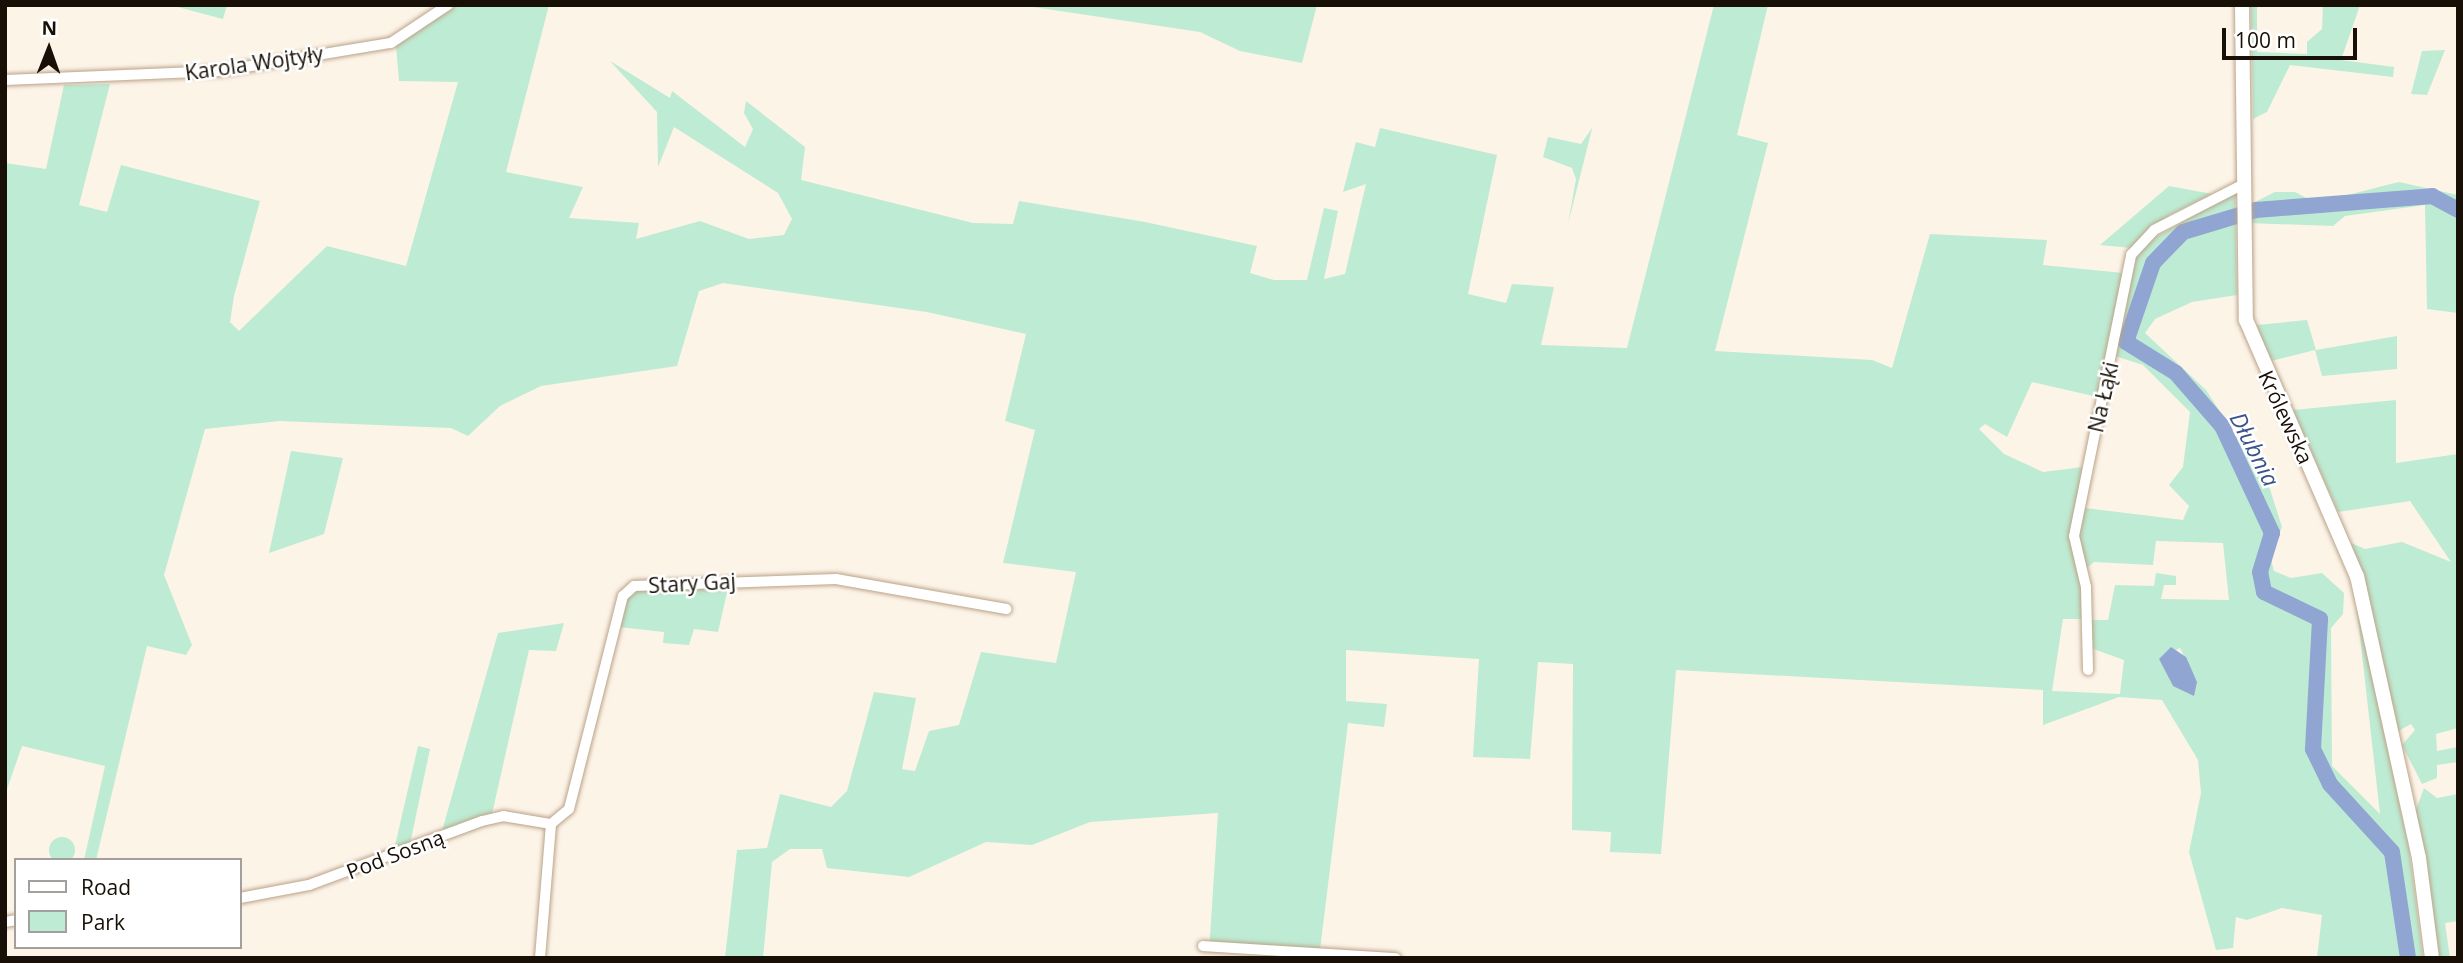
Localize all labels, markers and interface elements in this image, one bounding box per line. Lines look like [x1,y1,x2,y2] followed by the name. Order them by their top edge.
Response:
[14,14,84,84] north arrow
[2225,14,2360,58] scale bar
[41,15,57,41] text: N
[2235,26,2296,54] text: 100 m
[183,41,325,85] street label: Karola Wojtyły
[2083,359,2123,435] street label: Na Łąki
[2253,366,2319,468] street label: Królewska
[2225,407,2285,491] water label: Dłubnia
[648,568,736,598] street label: Stary Gaj
[343,824,447,884] street label: Pod Sosną
[14,858,242,949] legend
[81,873,131,901] text: Road
[81,908,125,936] text: Park

